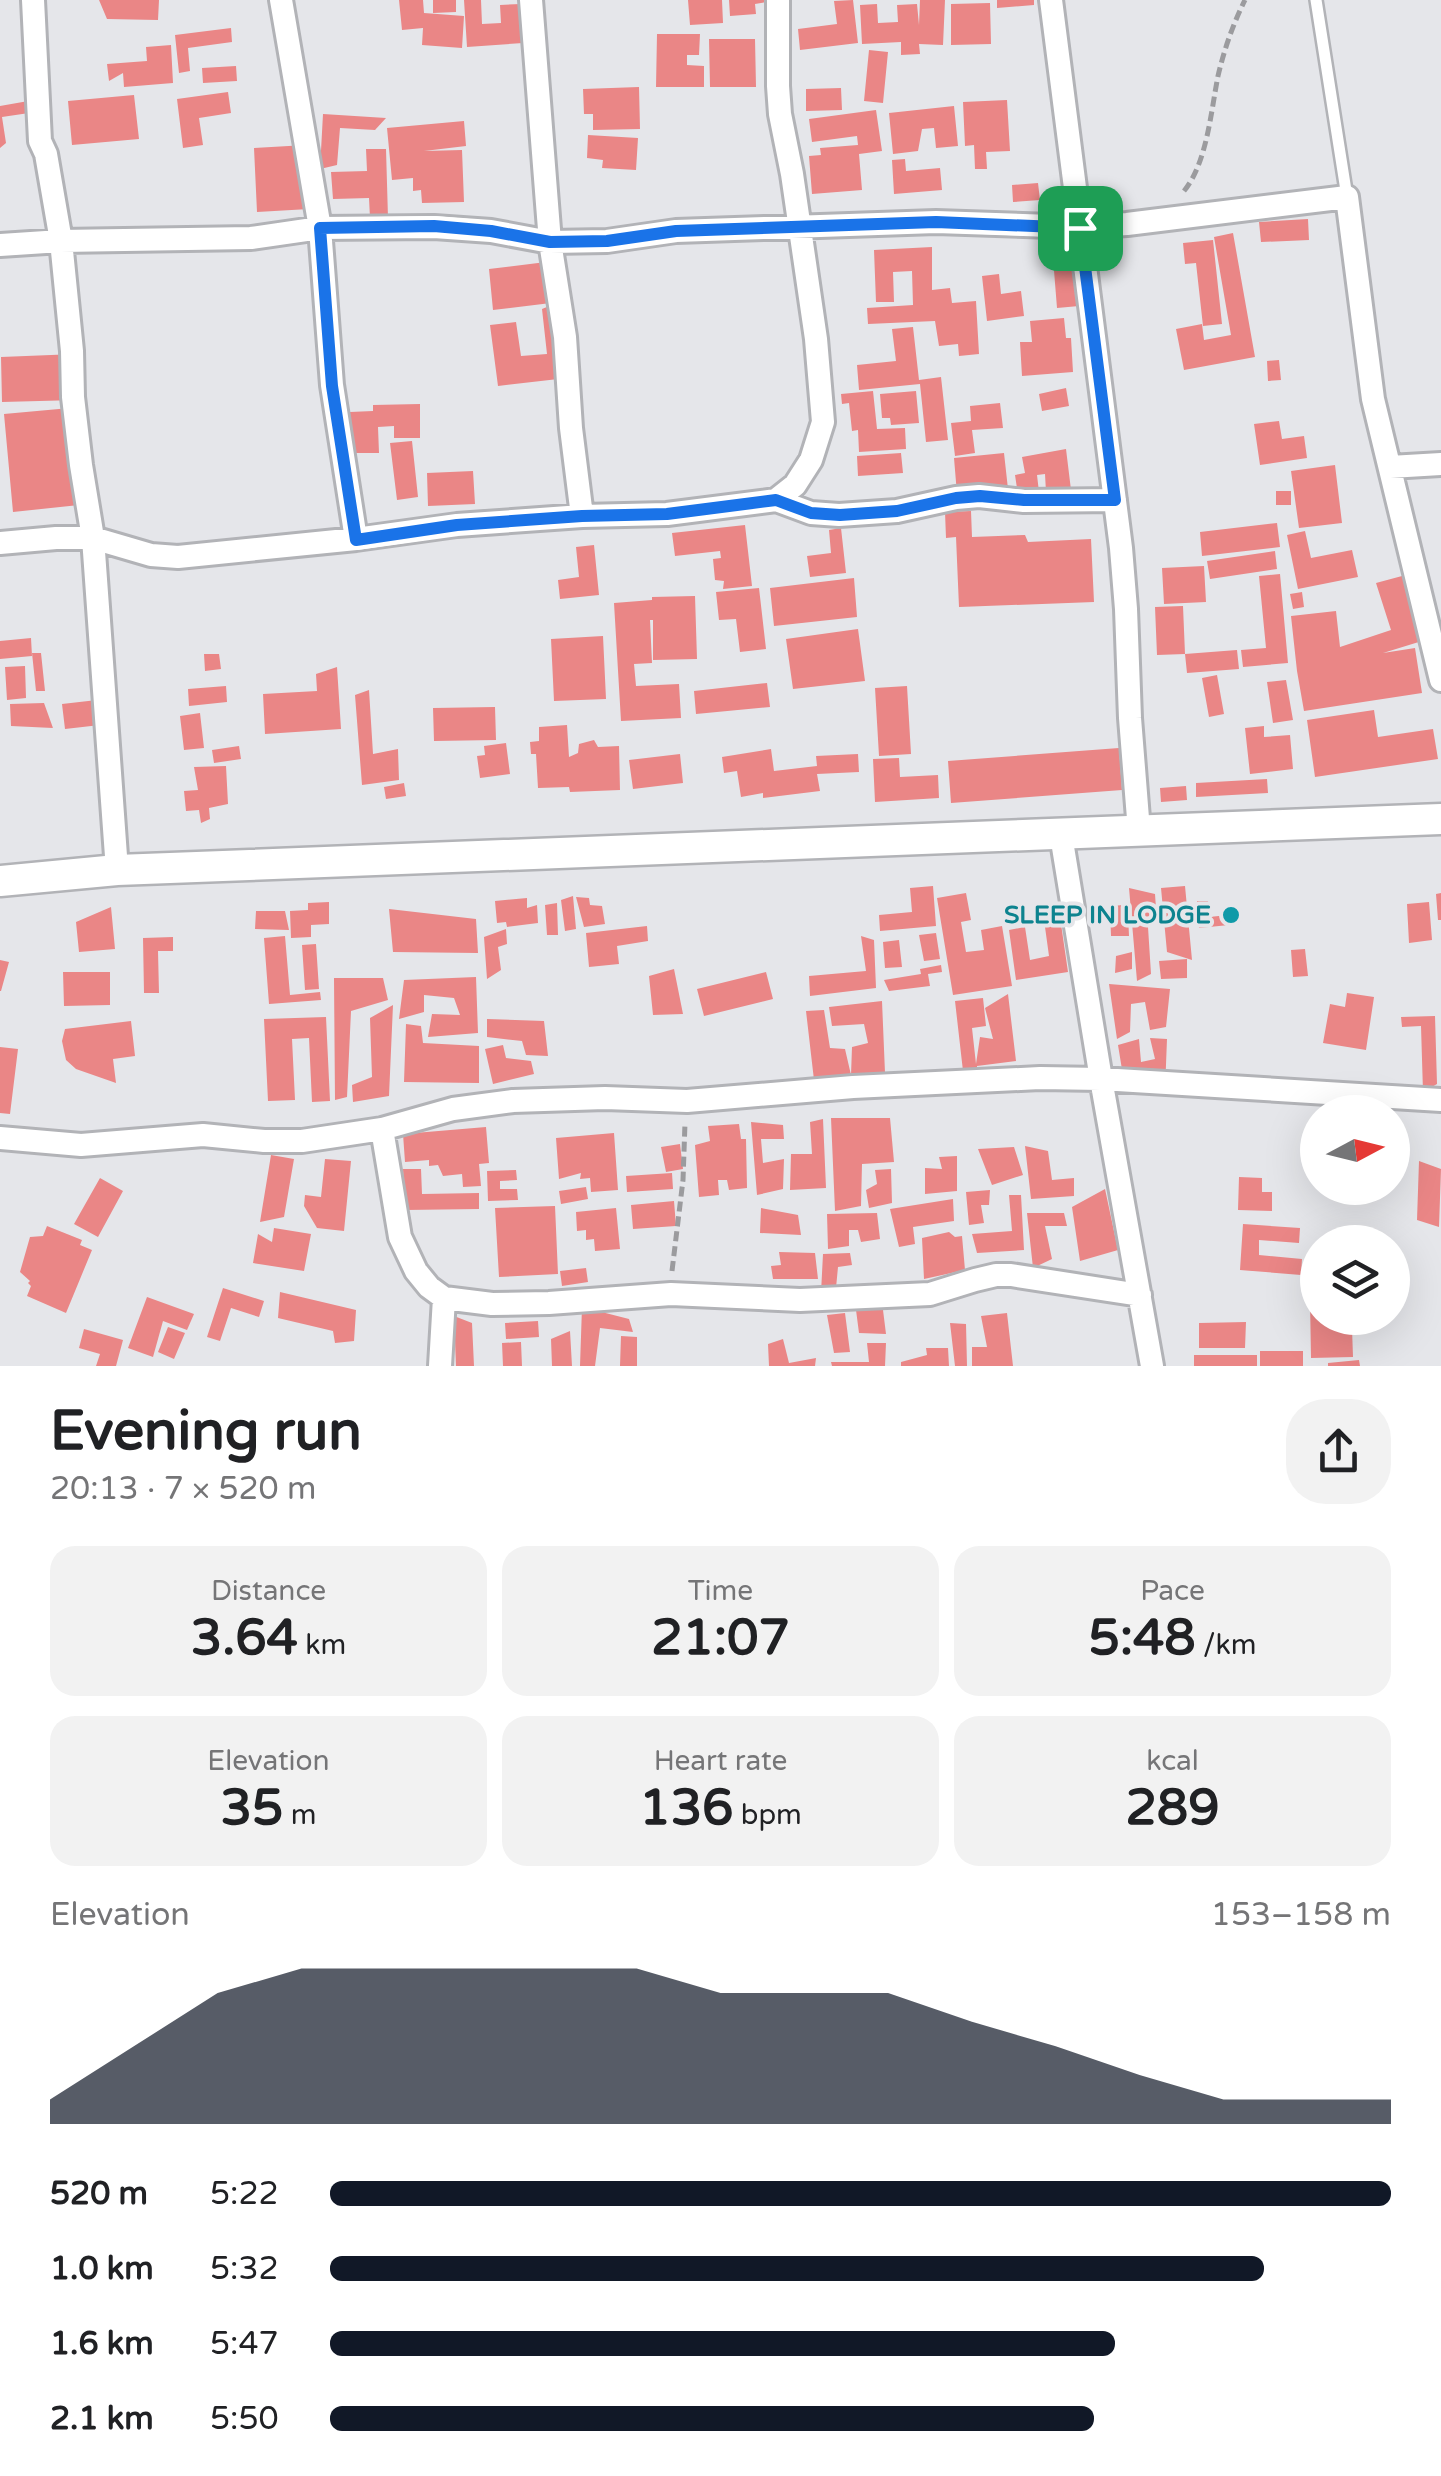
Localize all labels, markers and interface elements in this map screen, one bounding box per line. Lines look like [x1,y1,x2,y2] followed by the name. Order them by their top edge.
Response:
[1038,186,1123,271] pin
[1053,201,1108,256] icon: arrive
[1004,900,1211,930] place label: SLEEP IN LODGE
[1220,904,1242,926] marker: SLEEP IN LODGE
[1300,1095,1410,1205] north arrow
[1300,1095,1410,1335] map controls
[1300,1225,1410,1335] button: layers
[50,1399,362,1465] text: Evening run
[1286,1399,1391,1504] button: share
[50,1470,316,1508] text: 20:13 · 7 × 520 m
[211,1574,326,1608] text: Distance
[688,1574,753,1608] text: Time
[1140,1574,1205,1608] text: Pace
[191,1608,298,1668] text: 3.64
[651,1608,790,1668] text: 21:07
[1089,1608,1196,1668] text: 5:48
[298,1628,346,1662] text: km
[1196,1628,1256,1662] text: /km
[207,1744,330,1778] text: Elevation
[654,1744,787,1778] text: Heart rate
[1146,1744,1199,1778] text: kcal
[221,1778,283,1838] text: 35
[639,1778,733,1838] text: 136
[1125,1778,1220,1838] text: 289
[283,1798,316,1832] text: m
[733,1798,802,1832] text: bpm
[50,1896,190,1934] text: Elevation
[1211,1896,1391,1934] text: 153–158 m
[50,2175,148,2213] text: 520 m
[210,2175,279,2213] text: 5:22
[50,2250,154,2288] text: 1.0 km
[210,2250,279,2288] text: 5:32
[50,2325,154,2363] text: 1.6 km
[210,2325,279,2363] text: 5:47
[50,2400,154,2438] text: 2.1 km
[210,2400,279,2438] text: 5:50

